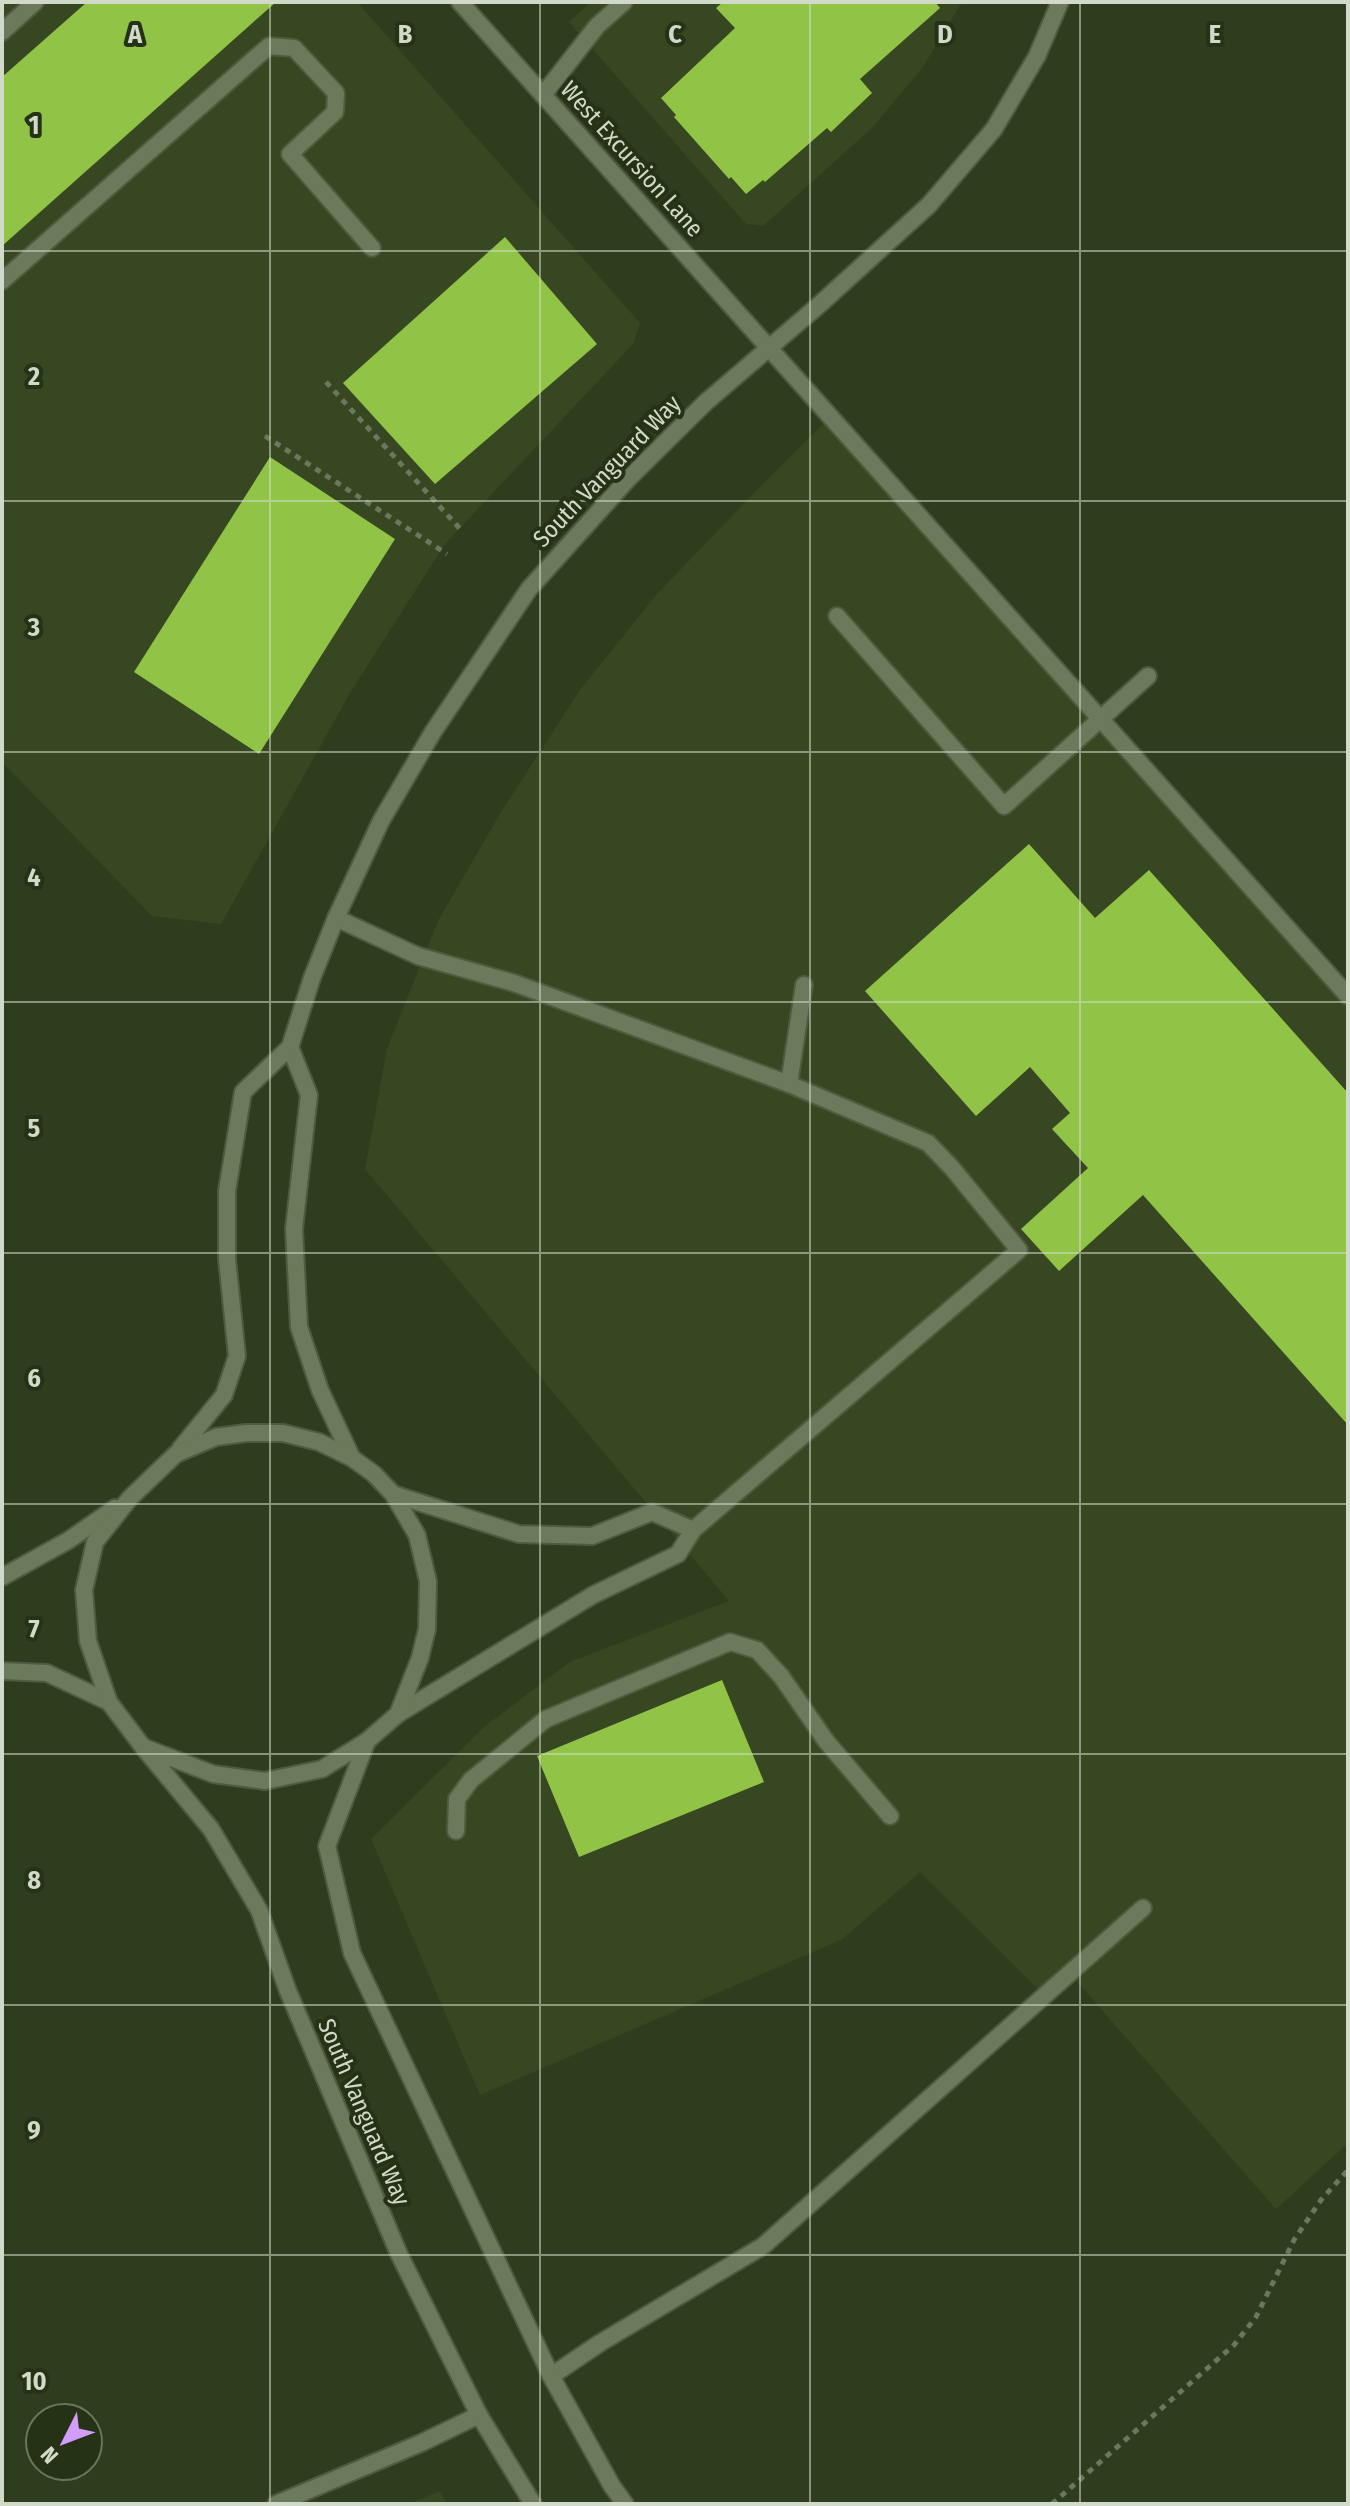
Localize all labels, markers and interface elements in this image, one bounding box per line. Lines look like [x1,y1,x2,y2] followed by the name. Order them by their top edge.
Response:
[127,19,143,50] text: A
[398,19,413,50] text: B
[668,19,682,50] text: C
[937,19,953,50] text: D
[1209,19,1221,50] text: E
[555,76,709,242] street label: West Excursion Lane
[29,110,40,141] text: 1
[27,361,40,392] text: 2
[528,389,687,553] street label: South Vanguard Way
[27,612,40,643] text: 3
[27,862,41,893] text: 4
[28,1113,41,1144] text: 5
[27,1363,41,1394] text: 6
[28,1614,40,1645] text: 7
[27,1865,41,1896] text: 8
[312,2015,416,2210] street label: South Vanguard Way
[27,2115,41,2146] text: 9
[21,2366,47,2397] text: 10
[24,2402,104,2482] north arrow
[35,2441,64,2469] text: N

